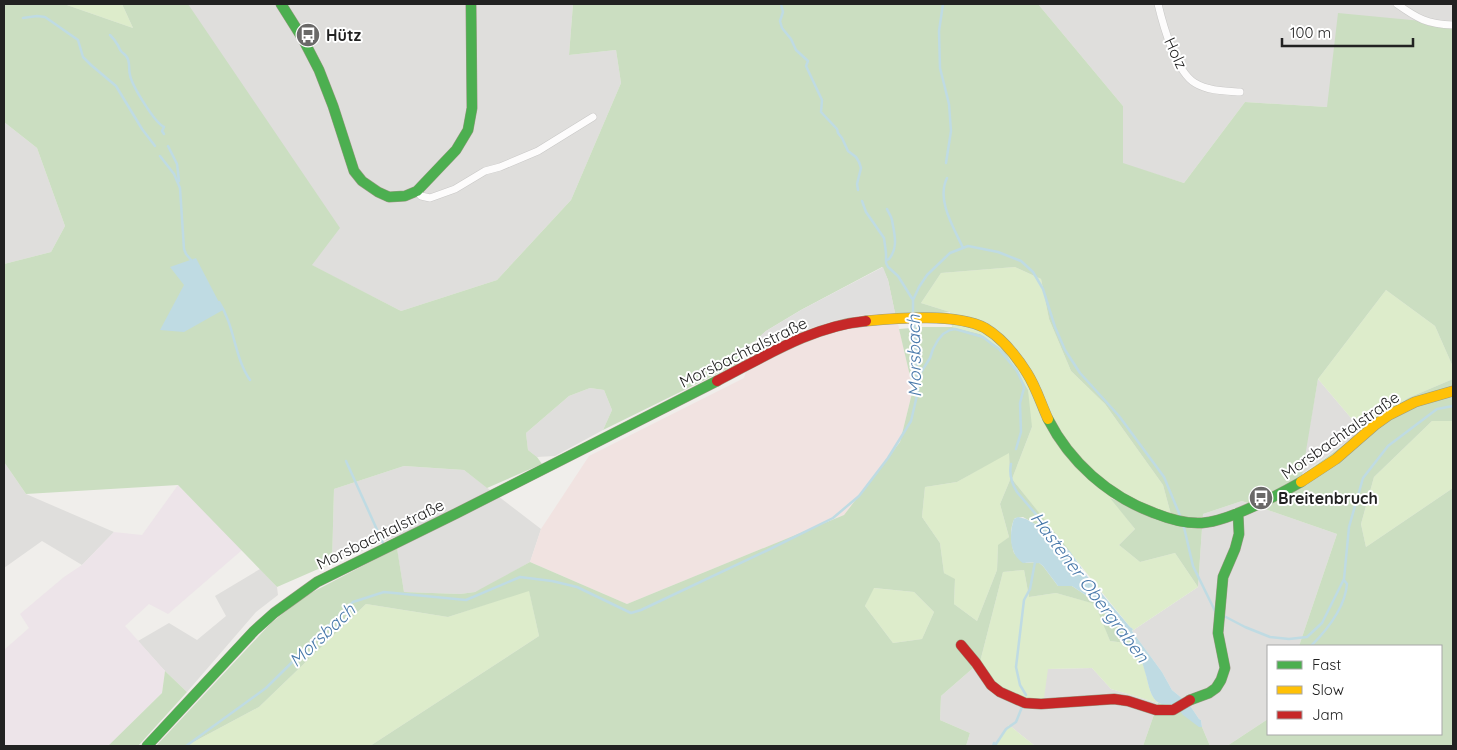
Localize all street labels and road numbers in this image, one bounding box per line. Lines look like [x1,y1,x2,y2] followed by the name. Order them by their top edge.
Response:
[1160,34,1192,72] street label: Holz
[676,312,810,392] street label: Morsbachtalstraße
[1277,387,1403,483] street label: Morsbachtalstraße
[313,494,447,574] street label: Morsbachtalstraße

